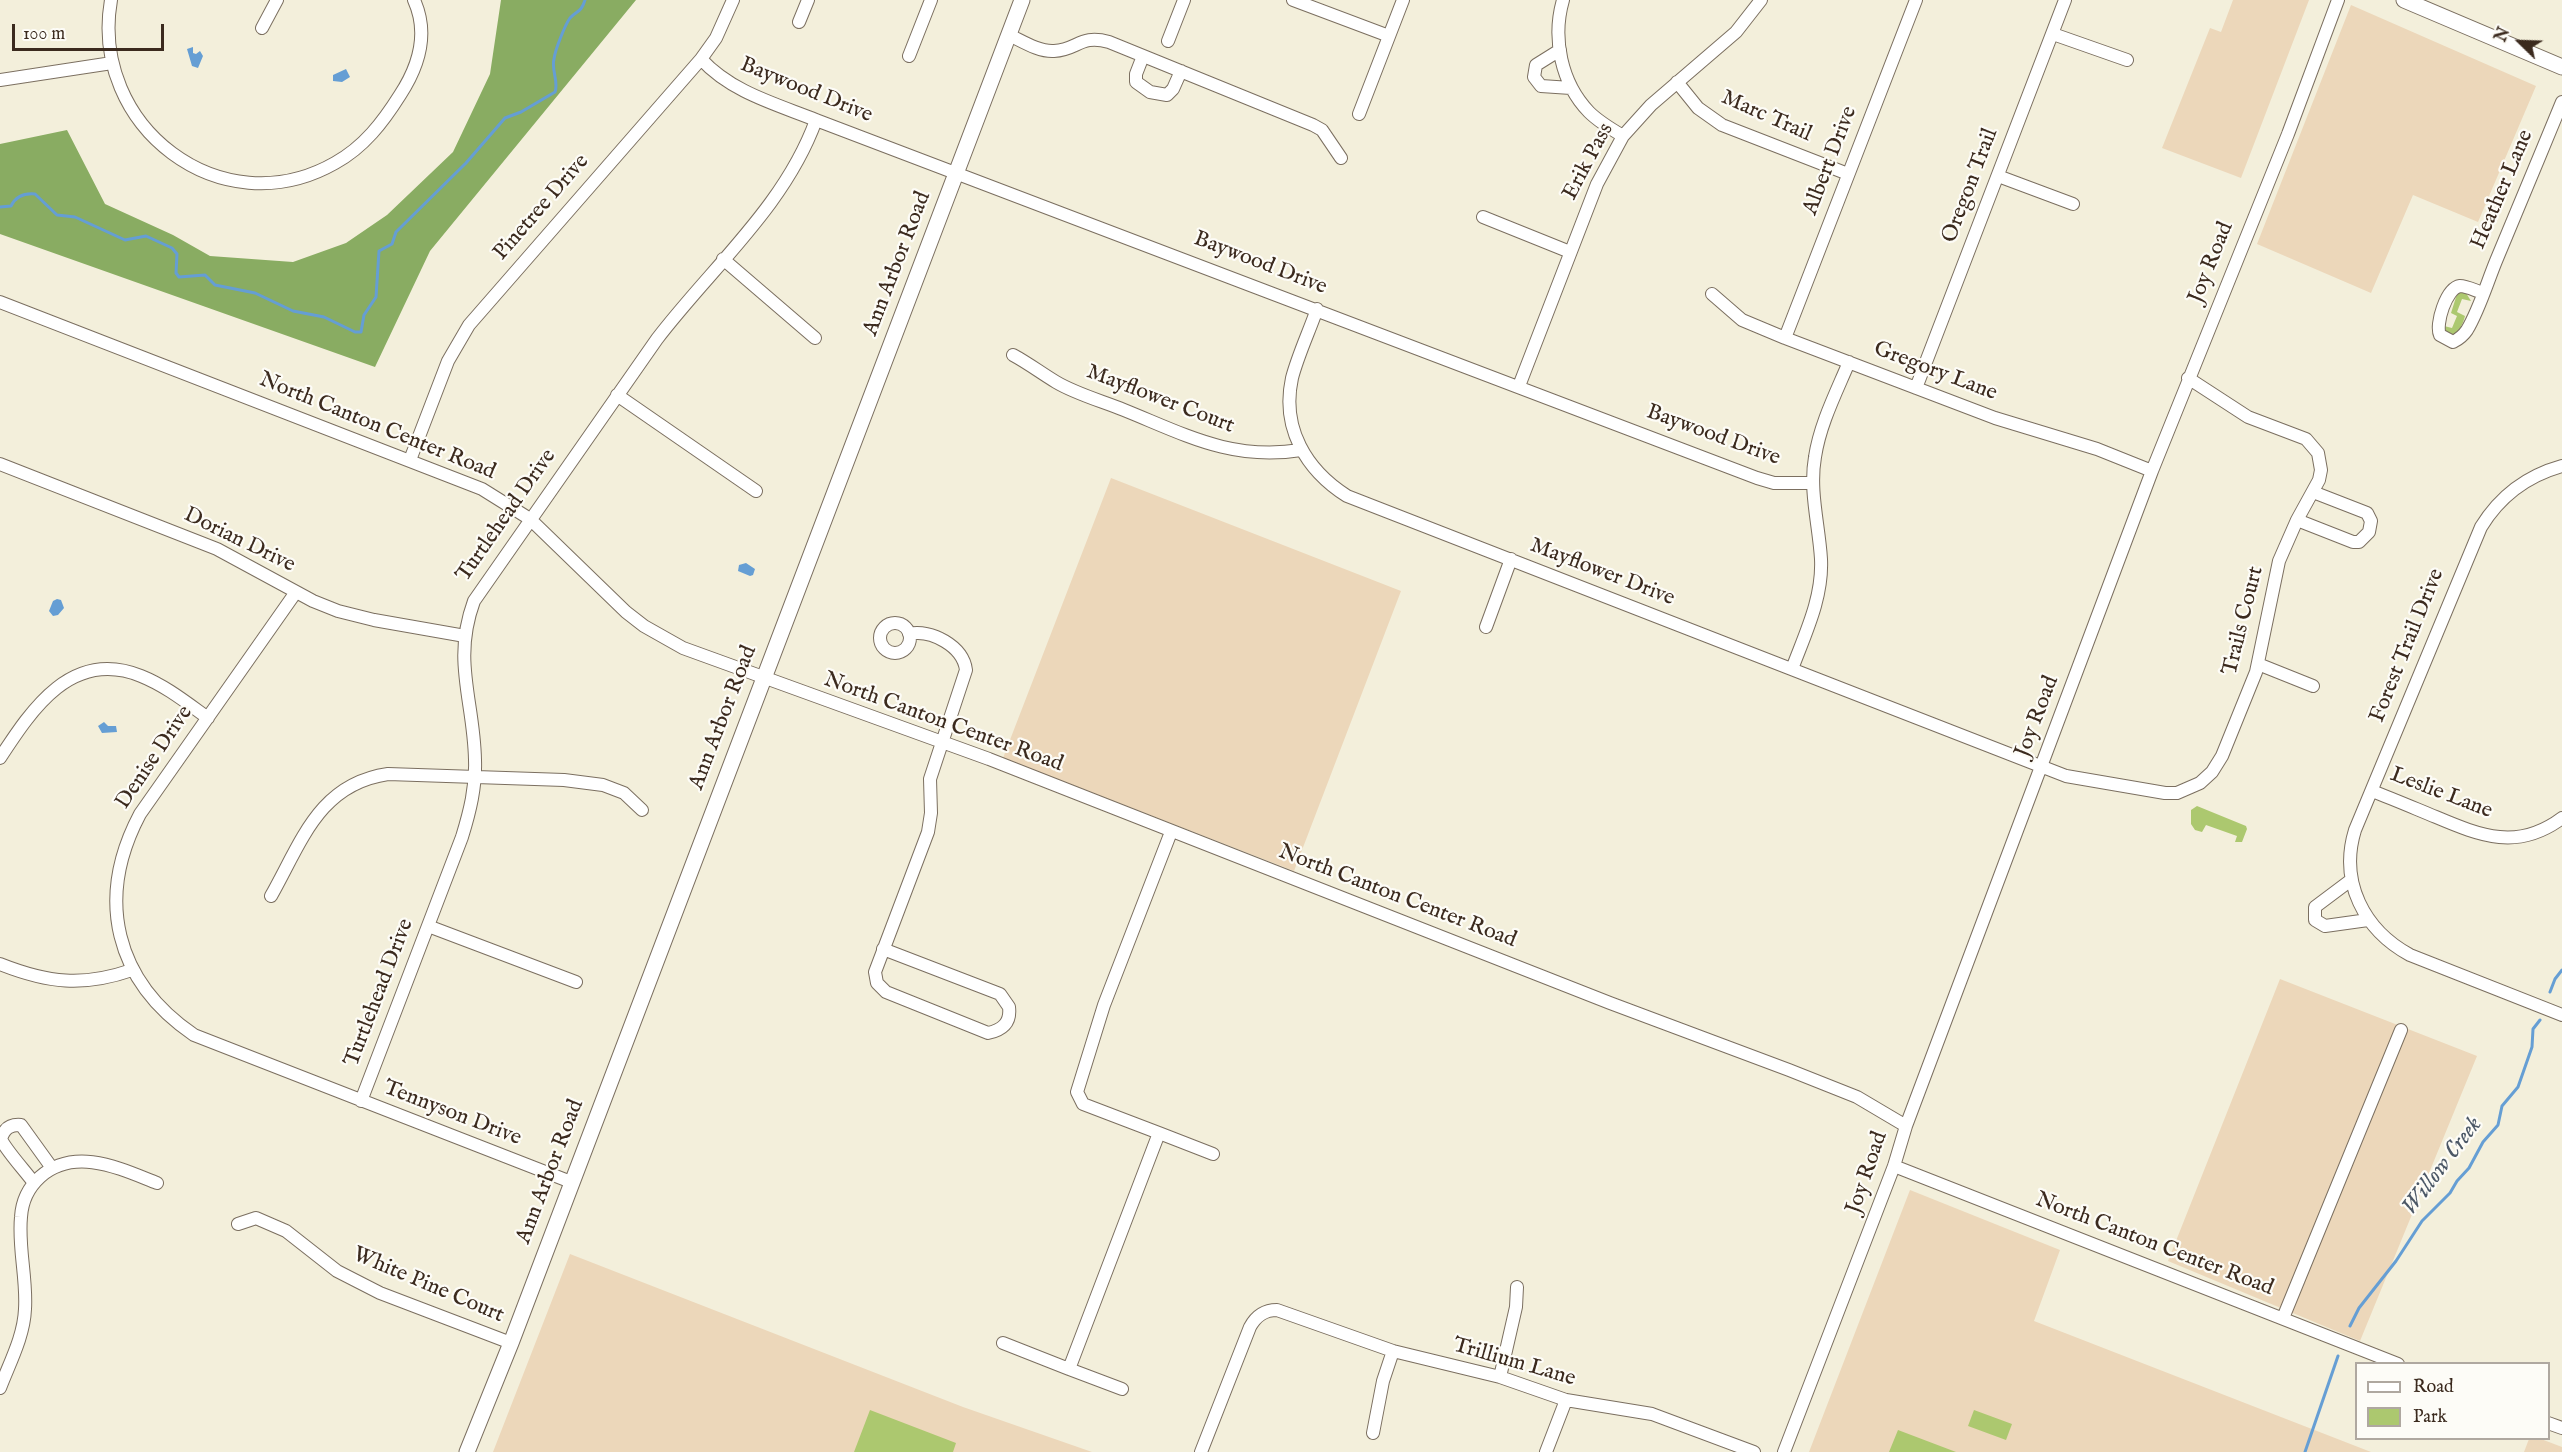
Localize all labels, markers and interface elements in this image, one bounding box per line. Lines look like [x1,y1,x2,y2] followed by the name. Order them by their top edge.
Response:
[15,12,166,50] scale bar
[2490,12,2550,72] north arrow
[23,23,65,46] text: 100 m
[2492,25,2515,45] text: N
[736,52,876,130] street label: Baywood Drive
[1717,85,1815,149] street label: Marc Trail
[1798,103,1864,219] street label: Albert Drive
[1558,119,1620,205] street label: Erik Pass
[1937,125,2005,247] street label: Oregon Trail
[2466,126,2540,254] street label: Heather Lane
[489,149,595,267] street label: Pinetree Drive
[858,188,938,340] street label: Ann Arbor Road
[2184,218,2240,308] street label: Joy Road
[1190,227,1330,301] street label: Baywood Drive
[1870,336,2000,408] street label: Gregory Lane
[1082,360,1238,440] street label: Mayflower Court
[255,367,499,487] street label: North Canton Center Road
[1642,400,1784,472] street label: Baywood Drive
[451,444,563,588] street label: Turtlehead Drive
[179,503,299,579] street label: Dorian Drive
[1526,533,1678,613] street label: Mayflower Drive
[2218,564,2270,678] street label: Trails Court
[2365,565,2451,727] street label: Forest Trail Drive
[684,642,764,794] street label: Ann Arbor Road
[820,667,1066,779] street label: North Canton Center Road
[2010,672,2066,762] street label: Joy Road
[111,701,199,815] street label: Denise Drive
[2386,762,2496,826] street label: Leslie Lane
[1274,839,1520,955] street label: North Canton Center Road
[340,915,420,1071] street label: Turtlehead Drive
[379,1076,525,1152] street label: Tennyson Drive
[511,1096,591,1248] street label: Ann Arbor Road
[2397,1112,2489,1222] water label: Willow Creek
[1842,1128,1894,1218] street label: Joy Road
[2031,1187,2277,1303] street label: North Canton Center Road
[348,1242,508,1330] street label: White Pine Court
[1450,1333,1578,1393] street label: Trillium Lane
[2355,1362,2550,1440] legend
[2413,1376,2454,1399] text: Road
[2413,1406,2447,1429] text: Park

